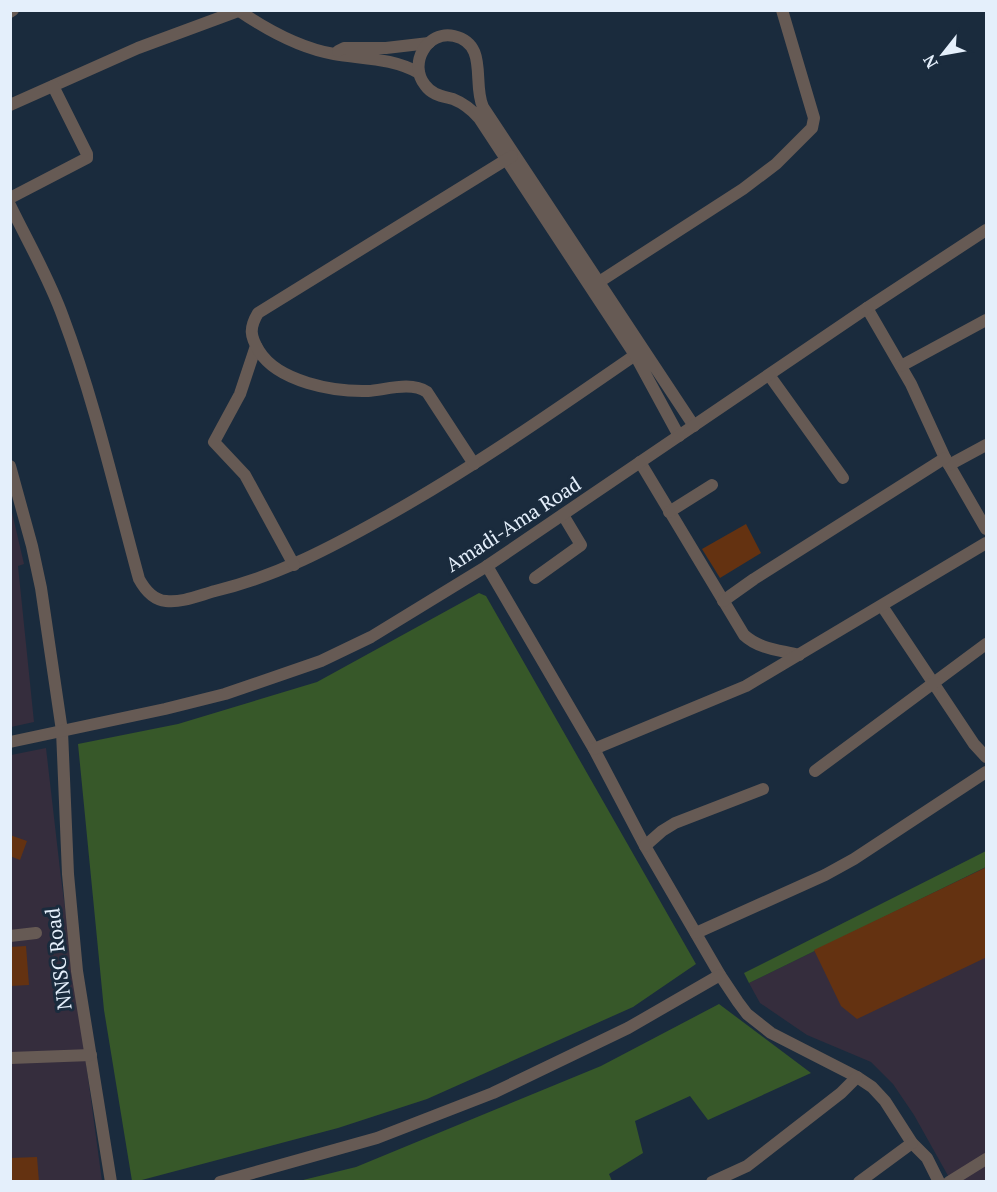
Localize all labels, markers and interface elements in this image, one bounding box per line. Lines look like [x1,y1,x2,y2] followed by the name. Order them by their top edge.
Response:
[913,24,973,84] north arrow
[918,51,943,73] text: N
[440,470,586,578] street label: Amadi-Ama Road
[38,907,78,1011] street label: NNSC Road

